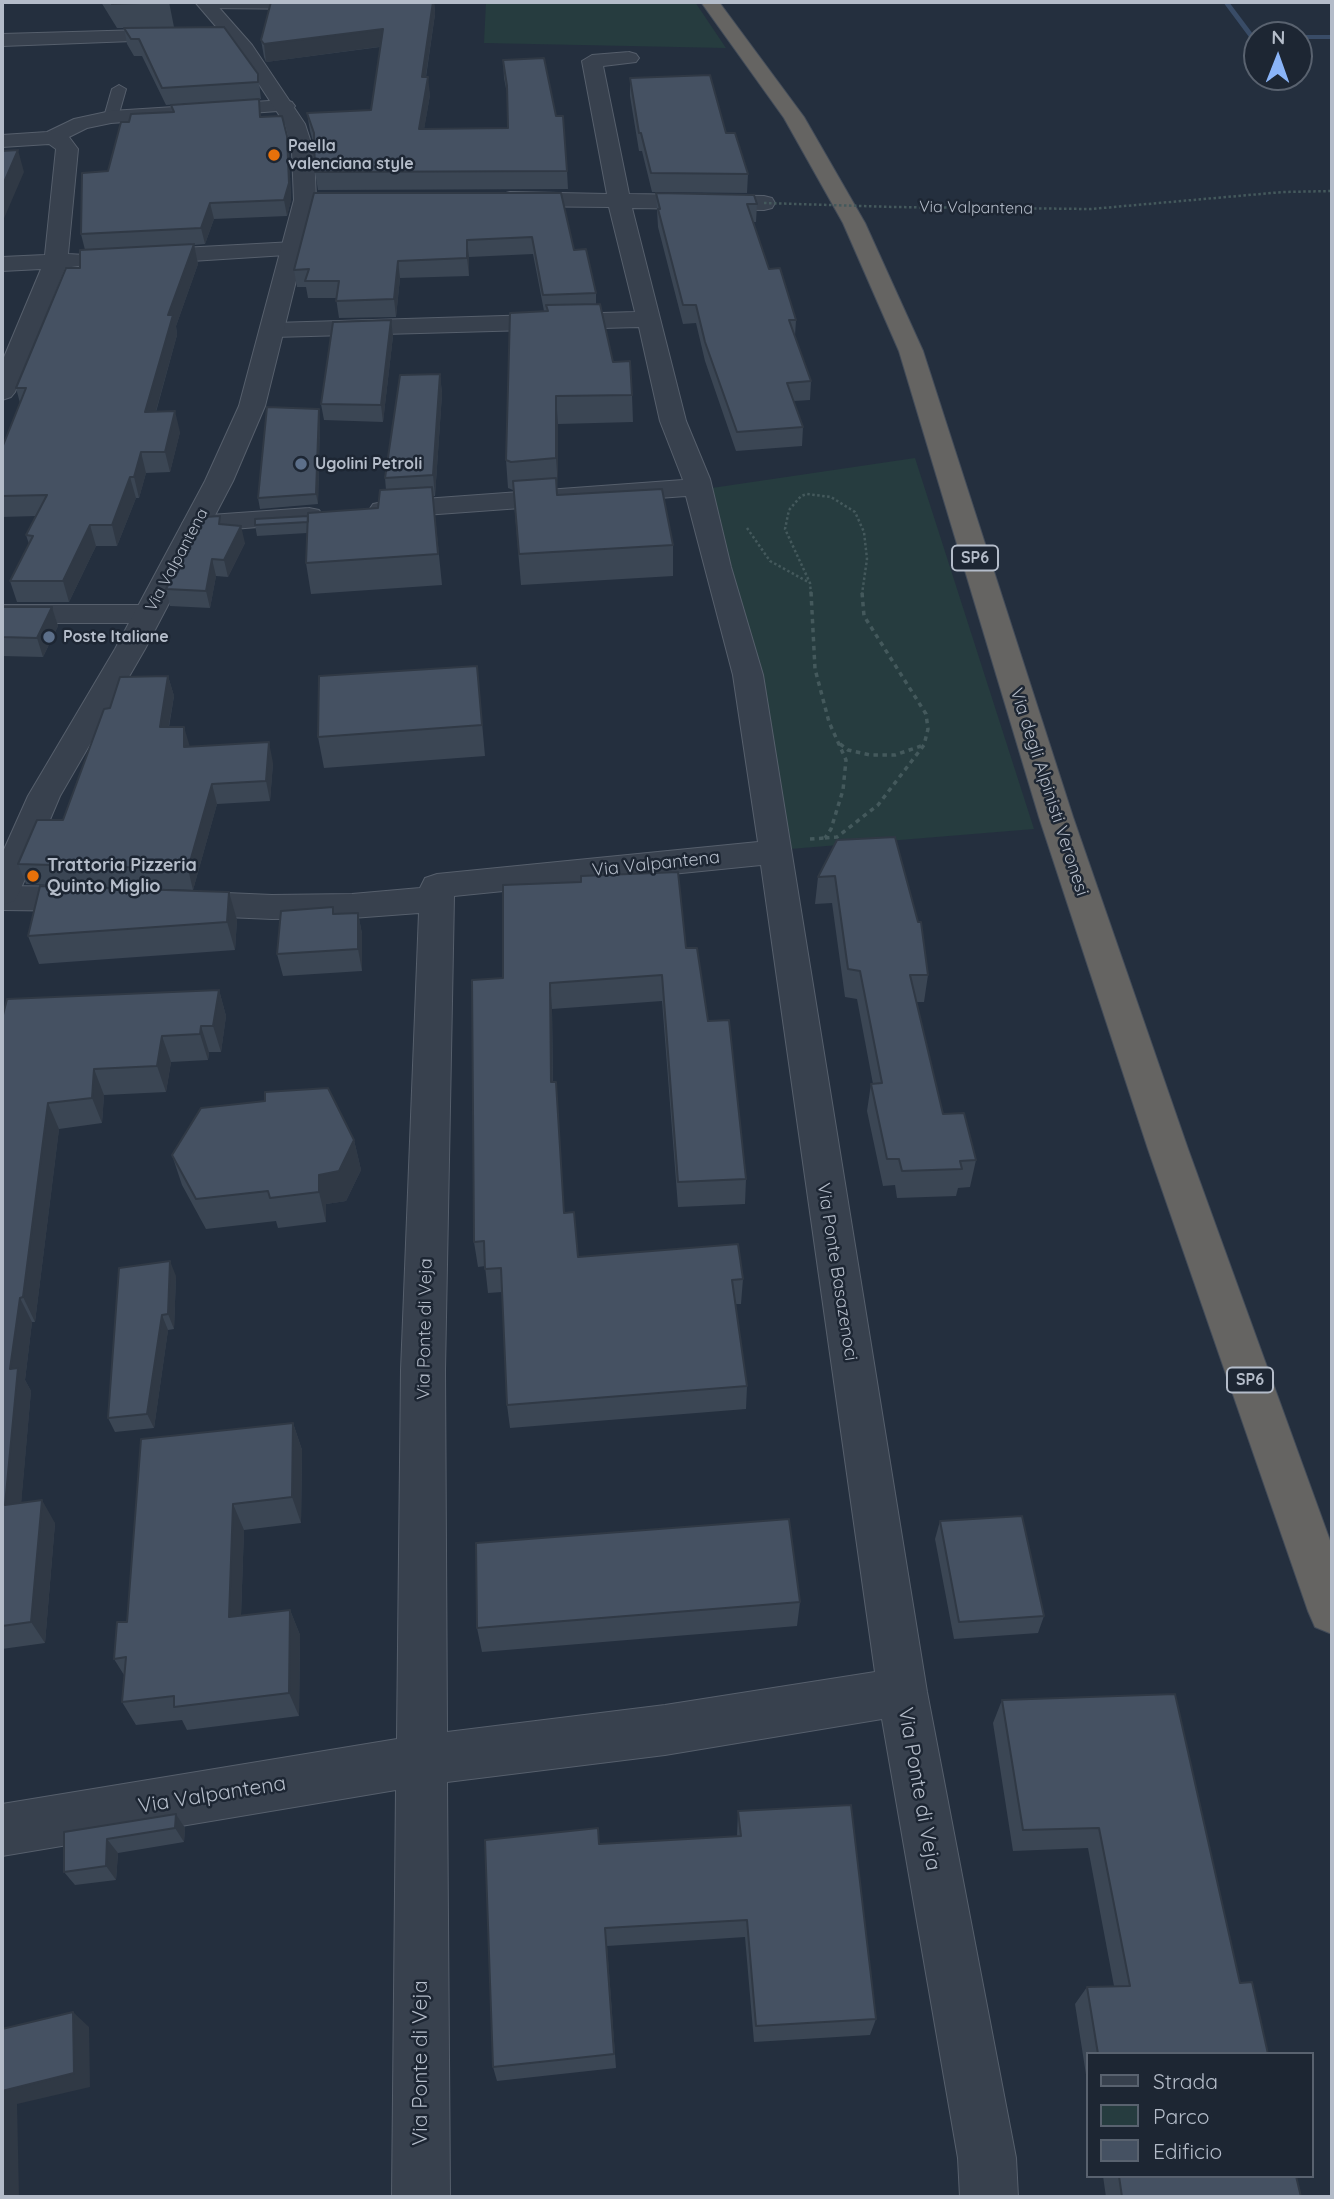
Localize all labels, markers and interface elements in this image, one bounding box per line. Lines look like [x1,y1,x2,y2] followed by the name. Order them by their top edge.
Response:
[1243,21,1313,91] north arrow
[1271,25,1286,49] text: N
[288,136,414,174] place label: Paella valenciana style
[266,147,282,163] marker: Paella valenciana style
[919,197,1033,219] street label: Via Valpantena
[315,454,422,474] place label: Ugolini Petroli
[293,456,309,472] marker: Ugolini Petroli
[142,505,212,615] street label: Via Valpantena
[952,545,998,570] road number: SP6
[63,627,169,647] place label: Poste Italiane
[41,629,57,645] marker: Poste Italiane
[1005,686,1093,898] street label: Via degli Alpinisti Veronesi
[591,847,721,881] street label: Via Valpantena
[47,855,197,898] place label: Trattoria Pizzeria Quinto Miglio
[25,868,41,884] marker: Trattoria Pizzeria Quinto Miglio
[812,1182,862,1362] street label: Via Ponte Basazenoci
[413,1258,437,1400] street label: Via Ponte di Veja
[1227,1368,1273,1392] road number: SP6
[892,1705,946,1873] street label: Via Ponte di Veja
[136,1771,288,1819] street label: Via Valpantena
[408,1980,434,2146] street label: Via Ponte di Veja
[1086,2052,1313,2178] legend
[1153,2068,1218,2094] text: Strada
[1153,2103,1209,2129] text: Parco
[1153,2138,1222,2164] text: Edificio

